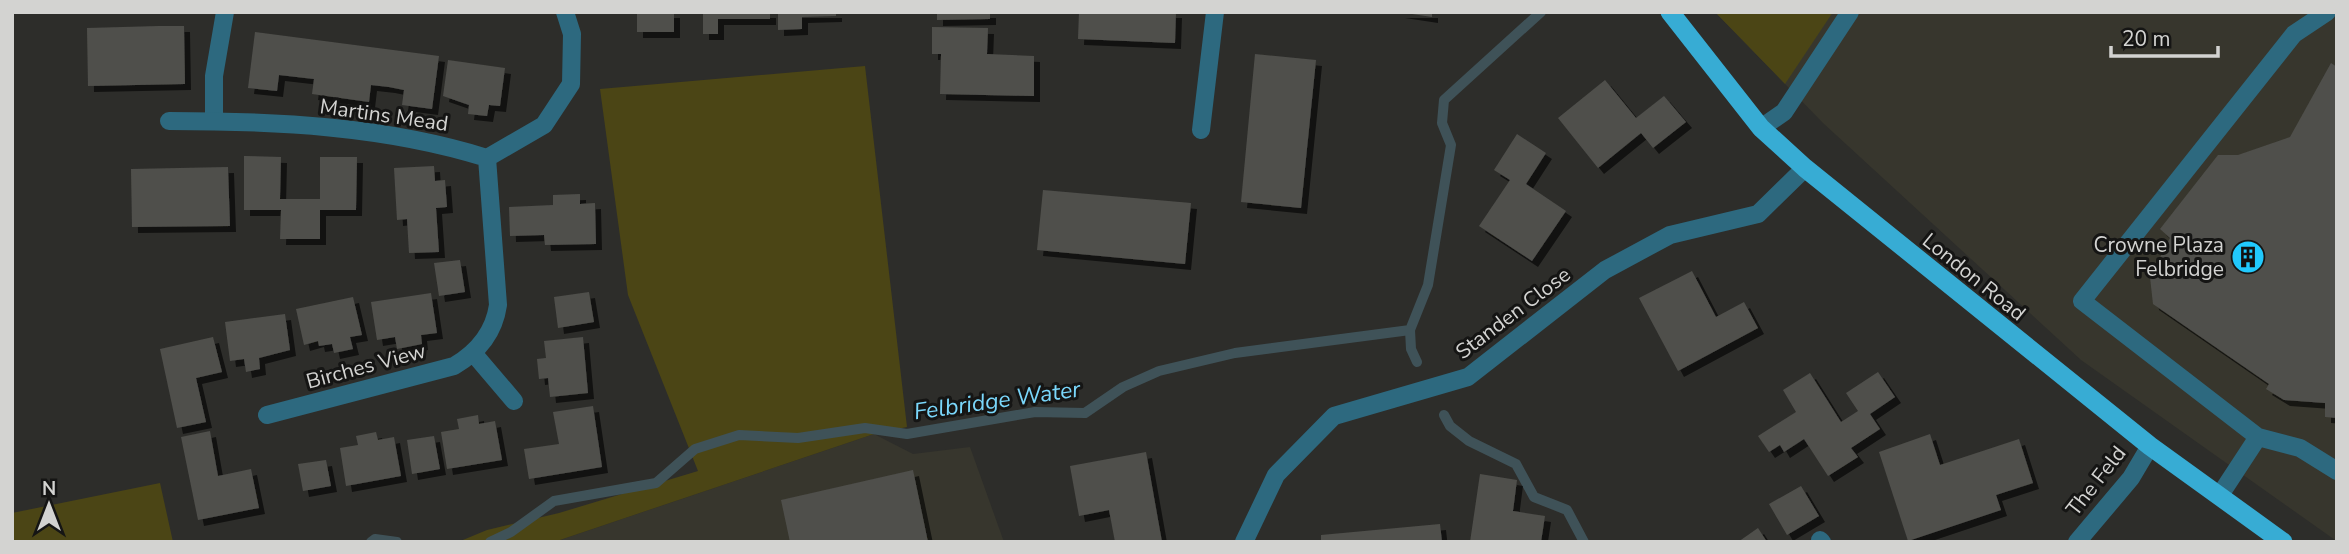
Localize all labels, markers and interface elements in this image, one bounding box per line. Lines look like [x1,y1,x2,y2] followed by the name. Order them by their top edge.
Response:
[2111,14,2218,58] scale bar
[2122,25,2171,53] text: 20 m
[318,92,450,138] street label: Martins Mead
[1917,227,2031,327] street label: London Road
[2093,231,2224,283] place label: Crowne Plaza Felbridge
[2229,238,2267,276] building icon: Crowne Plaza Felbridge
[1450,261,1576,365] street label: Standen Close
[303,336,429,395] street label: Birches View
[912,373,1083,428] water label: Felbridge Water
[2060,440,2132,522] street label: The Feld
[14,470,84,540] north arrow
[42,476,56,502] text: N

